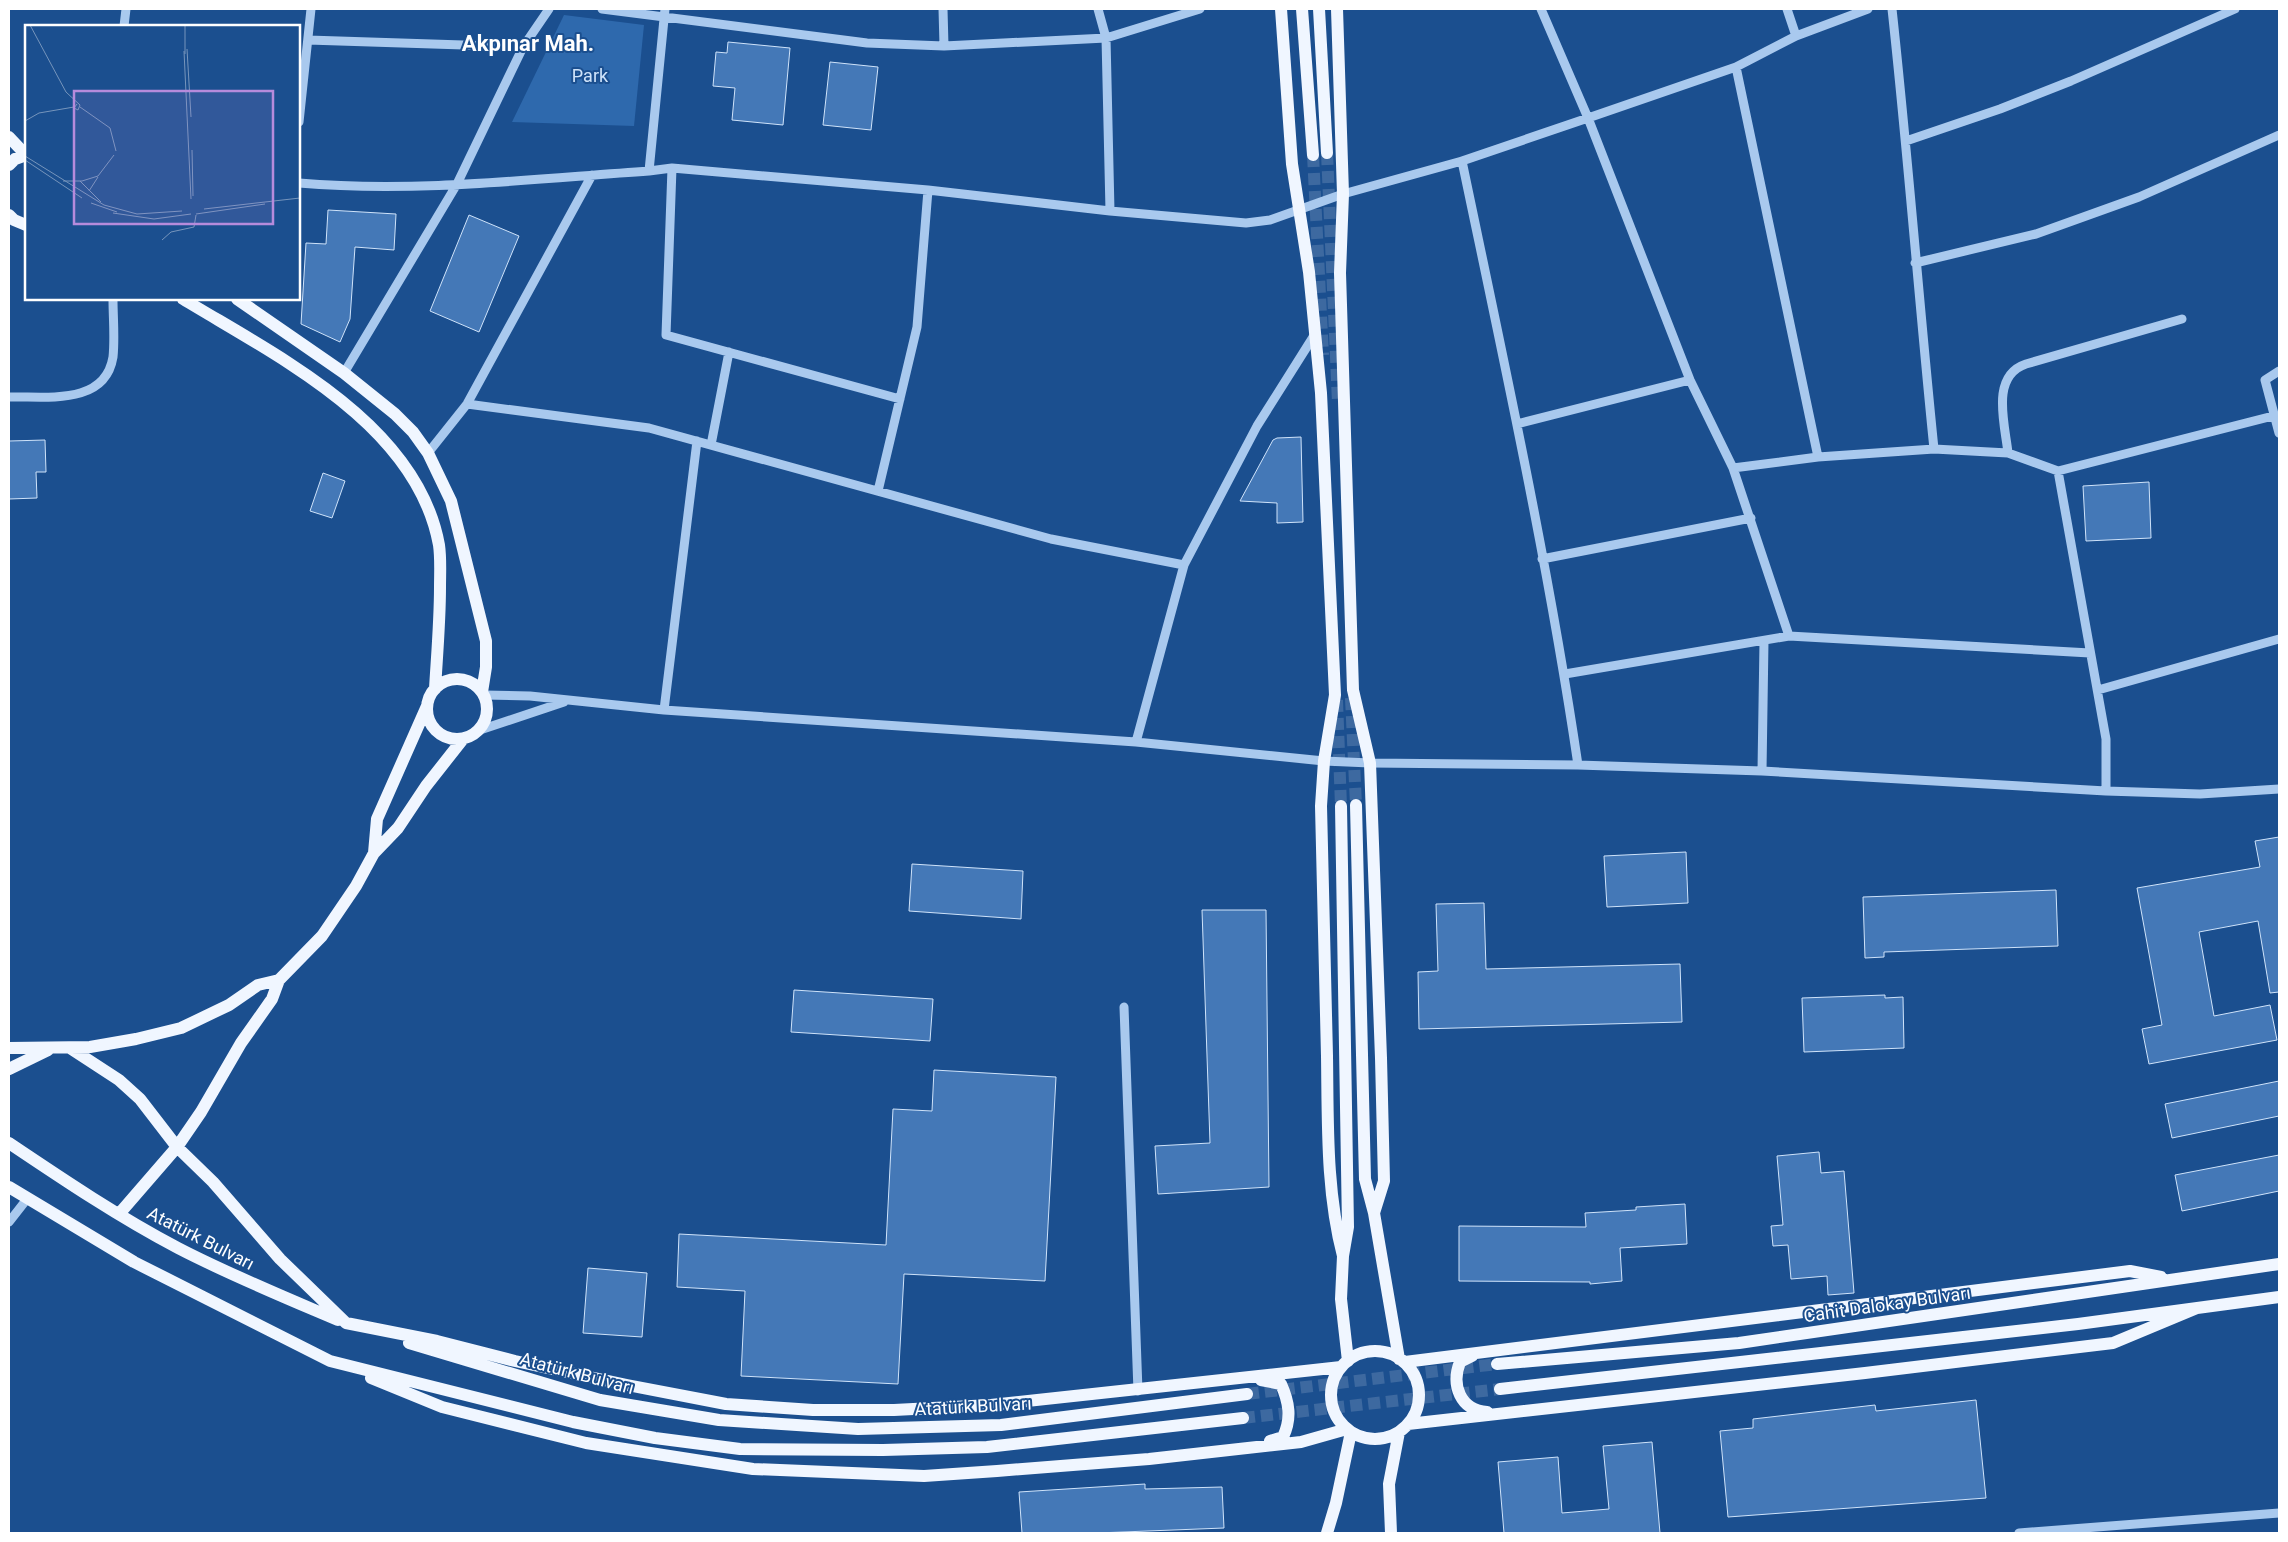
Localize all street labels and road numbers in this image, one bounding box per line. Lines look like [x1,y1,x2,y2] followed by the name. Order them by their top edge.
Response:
[144,1202,258,1274] street label: Atatürk Bulvarı
[1802,1282,1972,1326] street label: Cahit Dalokay Bulvarı
[518,1348,636,1398] street label: Atatürk Bulvarı
[914,1392,1032,1420] street label: Atatürk Bulvarı

